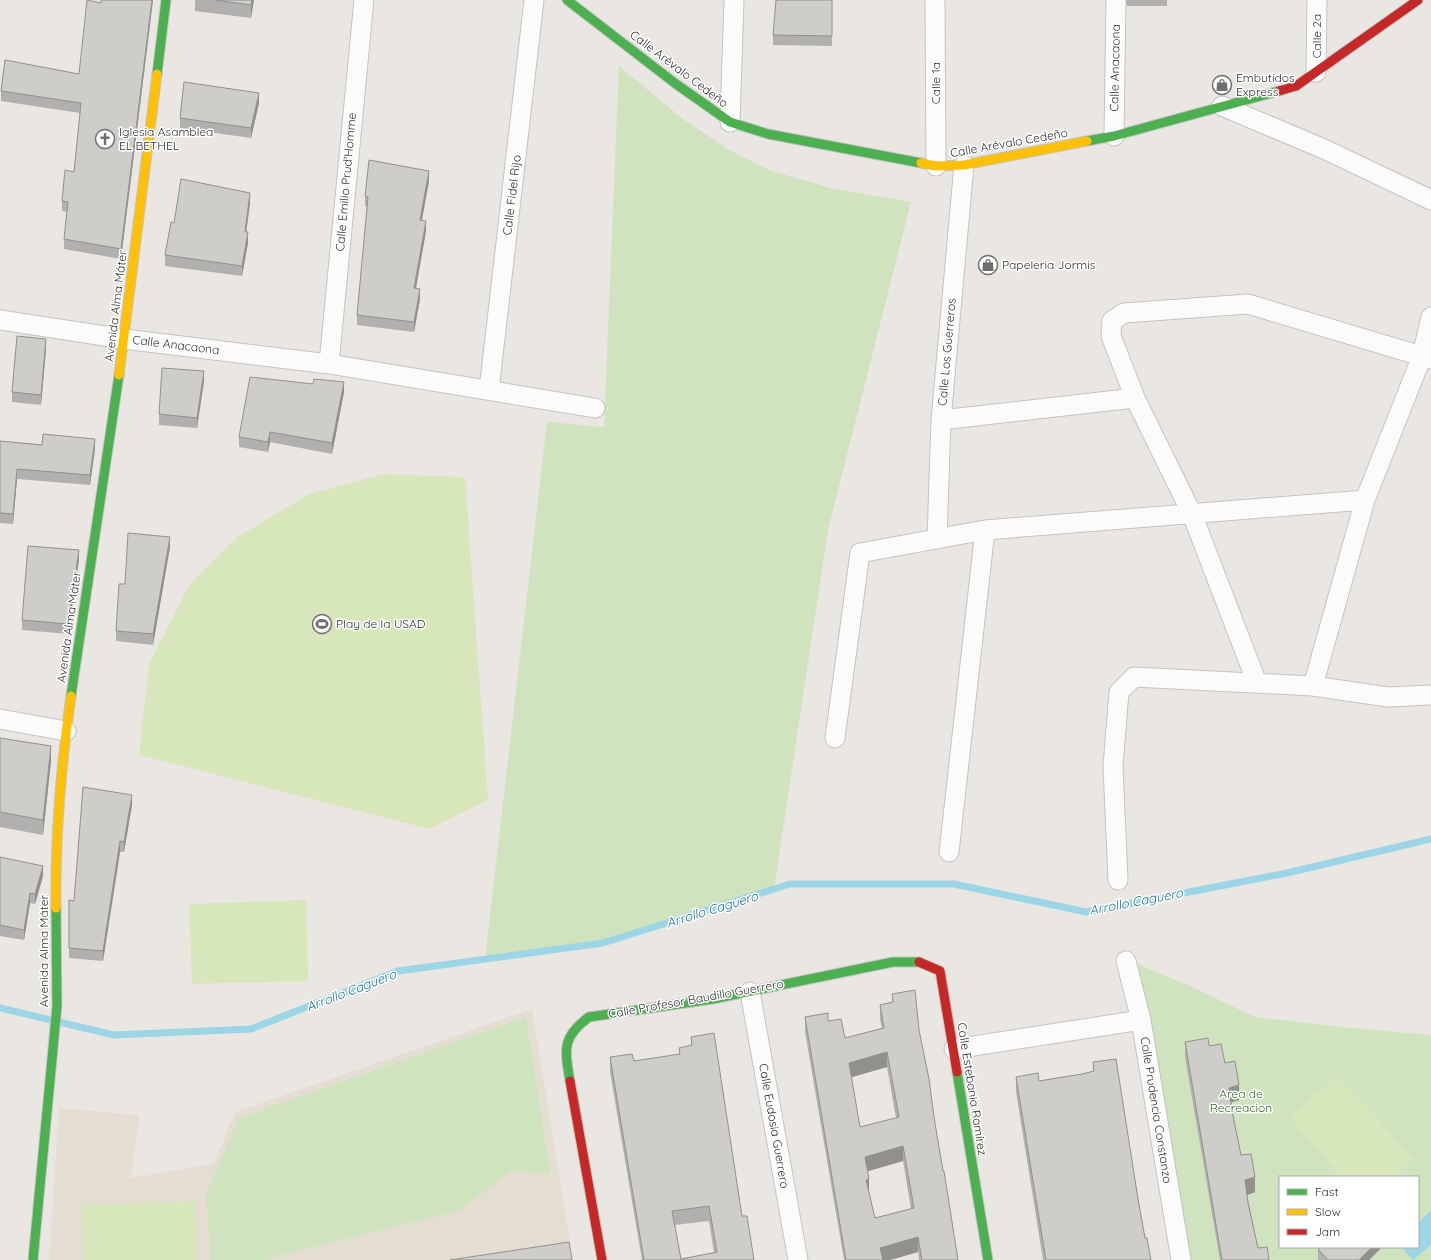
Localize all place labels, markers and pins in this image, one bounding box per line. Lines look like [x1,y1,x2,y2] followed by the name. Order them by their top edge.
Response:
[1236,70,1295,99] place label: Embutidos Express
[1211,74,1233,96] shop icon: Embutidos Express
[119,124,213,153] place label: Iglesia Asamblea EL BETHEL
[94,128,116,150] church icon: Iglesia Asamblea EL BETHEL
[977,254,999,276] shop icon: Papeleria Jormis
[1002,257,1096,272] place label: Papeleria Jormis
[311,613,333,635] sports icon: Play de la USAD
[336,616,426,631] place label: Play de la USAD

